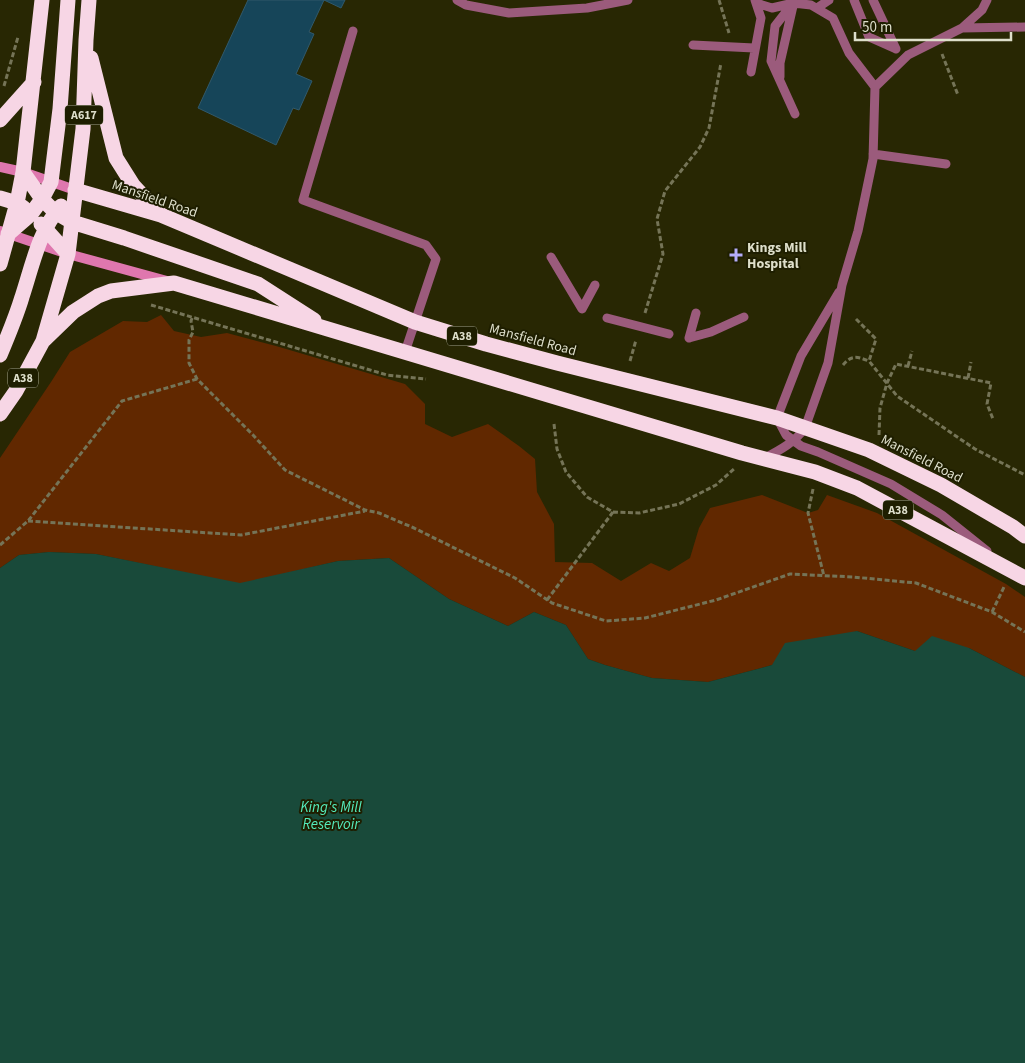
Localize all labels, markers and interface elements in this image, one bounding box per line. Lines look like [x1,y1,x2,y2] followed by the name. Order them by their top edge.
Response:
[855,10,1011,42] scale bar
[862,17,892,38] text: 50 m
[65,106,103,124] road number: A617
[109,175,200,223] street label: Mansfield Road
[747,238,807,274] place label: Kings Mill Hospital
[729,248,743,262] marker: Kings Mill Hospital
[487,319,579,361] street label: Mansfield Road
[447,326,477,346] road number: A38
[8,368,38,388] road number: A38
[877,430,966,488] street label: Mansfield Road
[883,500,913,520] road number: A38
[300,797,362,835] water label: King's Mill Reservoir

